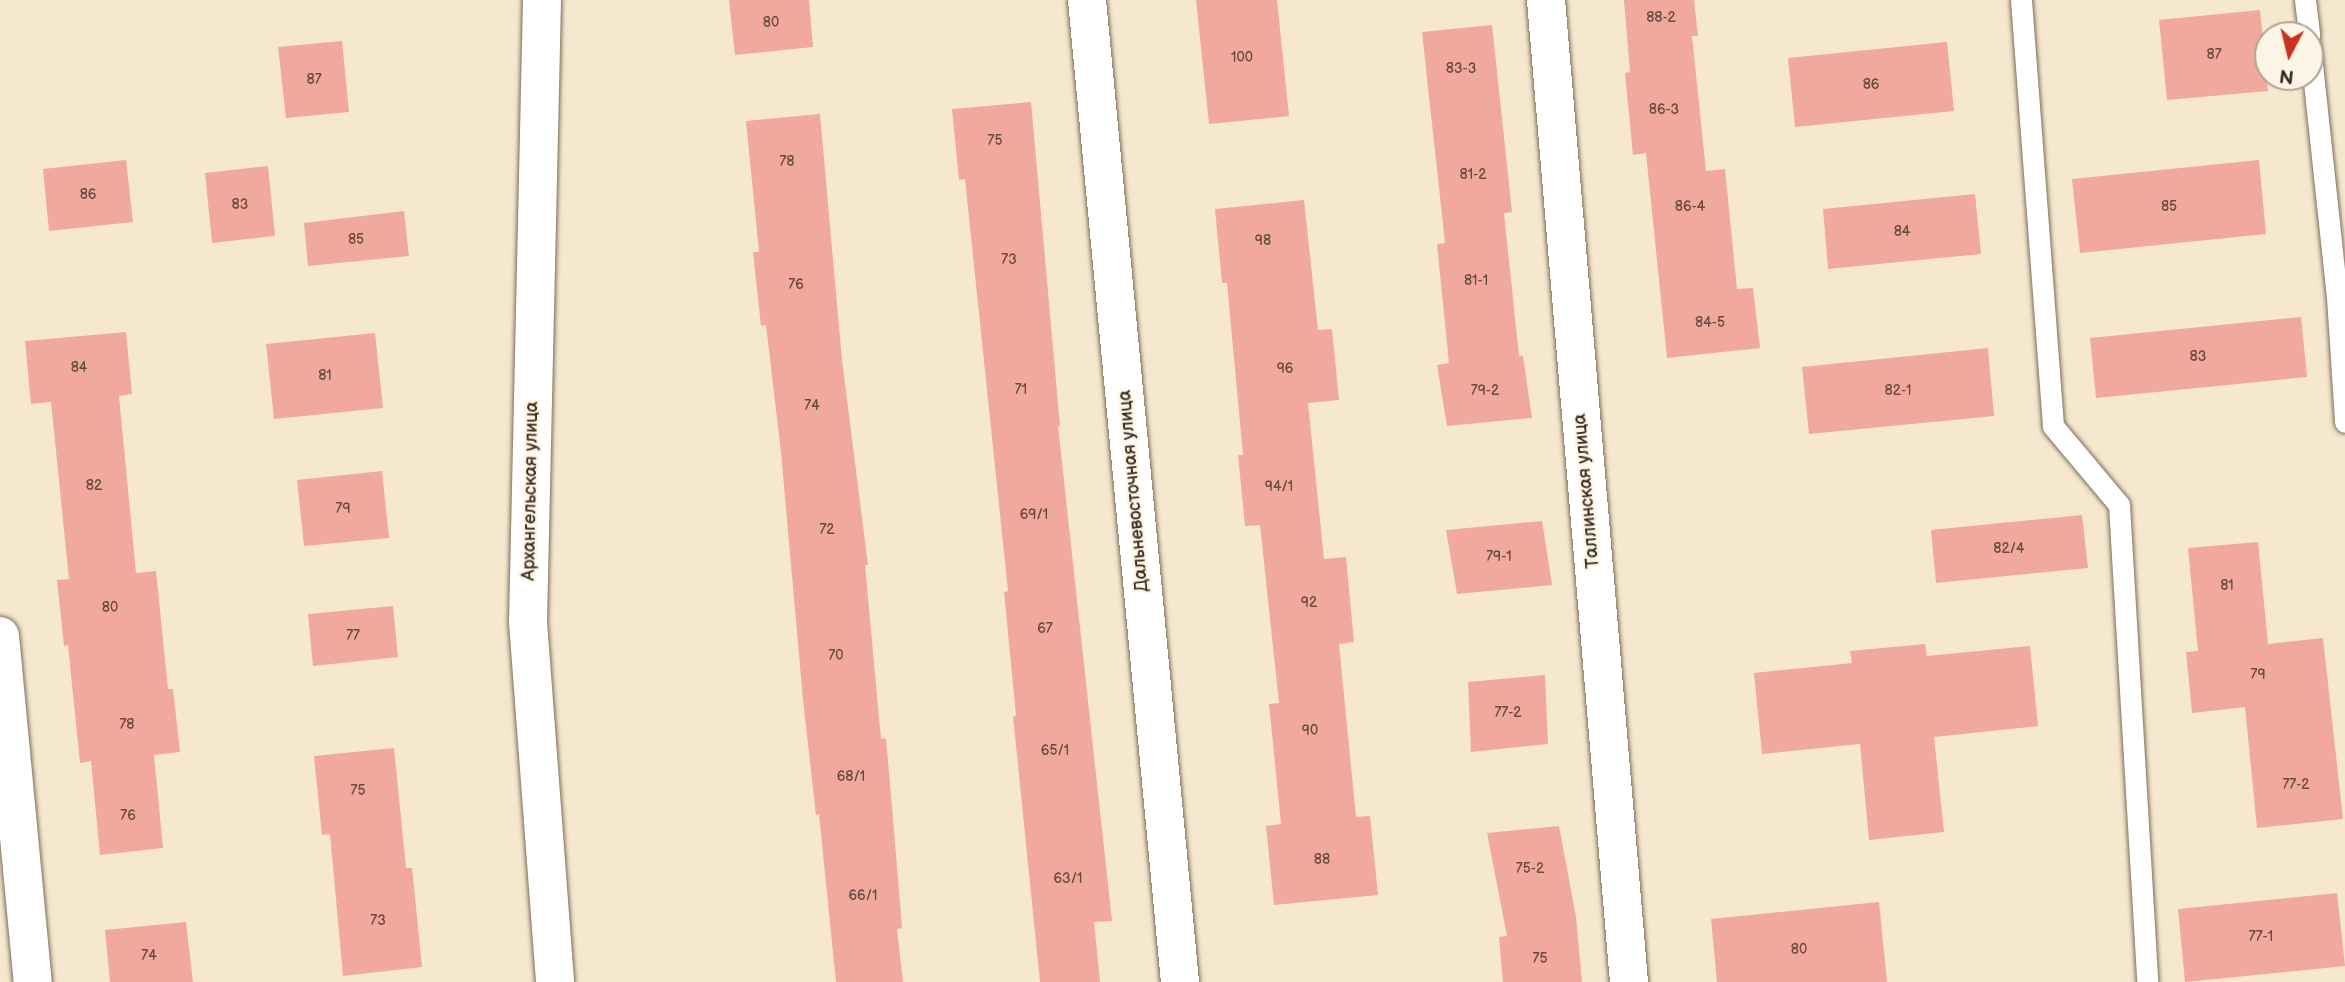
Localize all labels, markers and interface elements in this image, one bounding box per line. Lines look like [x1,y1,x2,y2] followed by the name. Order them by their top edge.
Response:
[1646,10,1676,26] house number: 88-2
[763,15,779,31] house number: 80
[2254,21,2324,91] north arrow
[2206,47,2222,63] house number: 87
[1231,50,1253,66] house number: 100
[1446,61,1476,77] house number: 83-3
[2278,63,2295,88] text: N
[306,72,322,88] house number: 87
[1863,77,1879,93] house number: 86
[1649,102,1679,118] house number: 86-3
[988,133,1002,149] house number: 75
[779,154,795,170] house number: 78
[1460,167,1486,183] house number: 81-2
[80,187,96,203] house number: 86
[232,197,248,213] house number: 83
[1675,199,1705,215] house number: 86-4
[2161,199,2177,215] house number: 85
[1894,224,1910,240] house number: 84
[348,232,364,248] house number: 85
[1255,233,1271,249] house number: 98
[1001,252,1017,268] house number: 73
[1464,273,1488,289] house number: 81-1
[788,277,804,293] house number: 76
[1695,315,1725,331] house number: 84-5
[2190,349,2206,365] house number: 83
[71,360,87,376] house number: 84
[1277,361,1293,377] house number: 96
[318,368,332,384] house number: 81
[1015,382,1027,398] house number: 71
[1471,383,1499,399] house number: 79-2
[1885,383,1911,399] house number: 82-1
[1114,389,1154,593] street label: Дальневосточная улица
[804,398,820,414] house number: 74
[519,401,543,581] street label: Архангельская улица
[1569,413,1605,569] street label: Таллинская улица
[86,478,102,494] house number: 82
[1265,479,1293,495] house number: 94/1
[336,501,350,517] house number: 79
[1020,507,1048,523] house number: 69/1
[819,522,835,538] house number: 72
[1993,541,2025,557] house number: 82/4
[1486,549,1512,565] house number: 79-1
[2220,578,2234,594] house number: 81
[1301,595,1317,611] house number: 92
[102,600,118,616] house number: 80
[1037,621,1053,637] house number: 67
[346,628,360,644] house number: 77
[828,648,844,664] house number: 70
[2251,667,2265,683] house number: 79
[1494,705,1522,721] house number: 77-2
[119,717,135,733] house number: 78
[1302,723,1318,739] house number: 90
[1041,743,1069,759] house number: 65/1
[837,769,865,785] house number: 68/1
[2282,777,2310,793] house number: 77-2
[351,783,365,799] house number: 75
[120,808,136,824] house number: 76
[1314,852,1330,868] house number: 88
[1516,861,1544,877] house number: 75-2
[1054,871,1082,887] house number: 63/1
[849,888,877,904] house number: 66/1
[370,913,386,929] house number: 73
[2249,929,2273,945] house number: 77-1
[1791,942,1807,958] house number: 80
[141,948,157,964] house number: 74
[1533,951,1547,967] house number: 75

